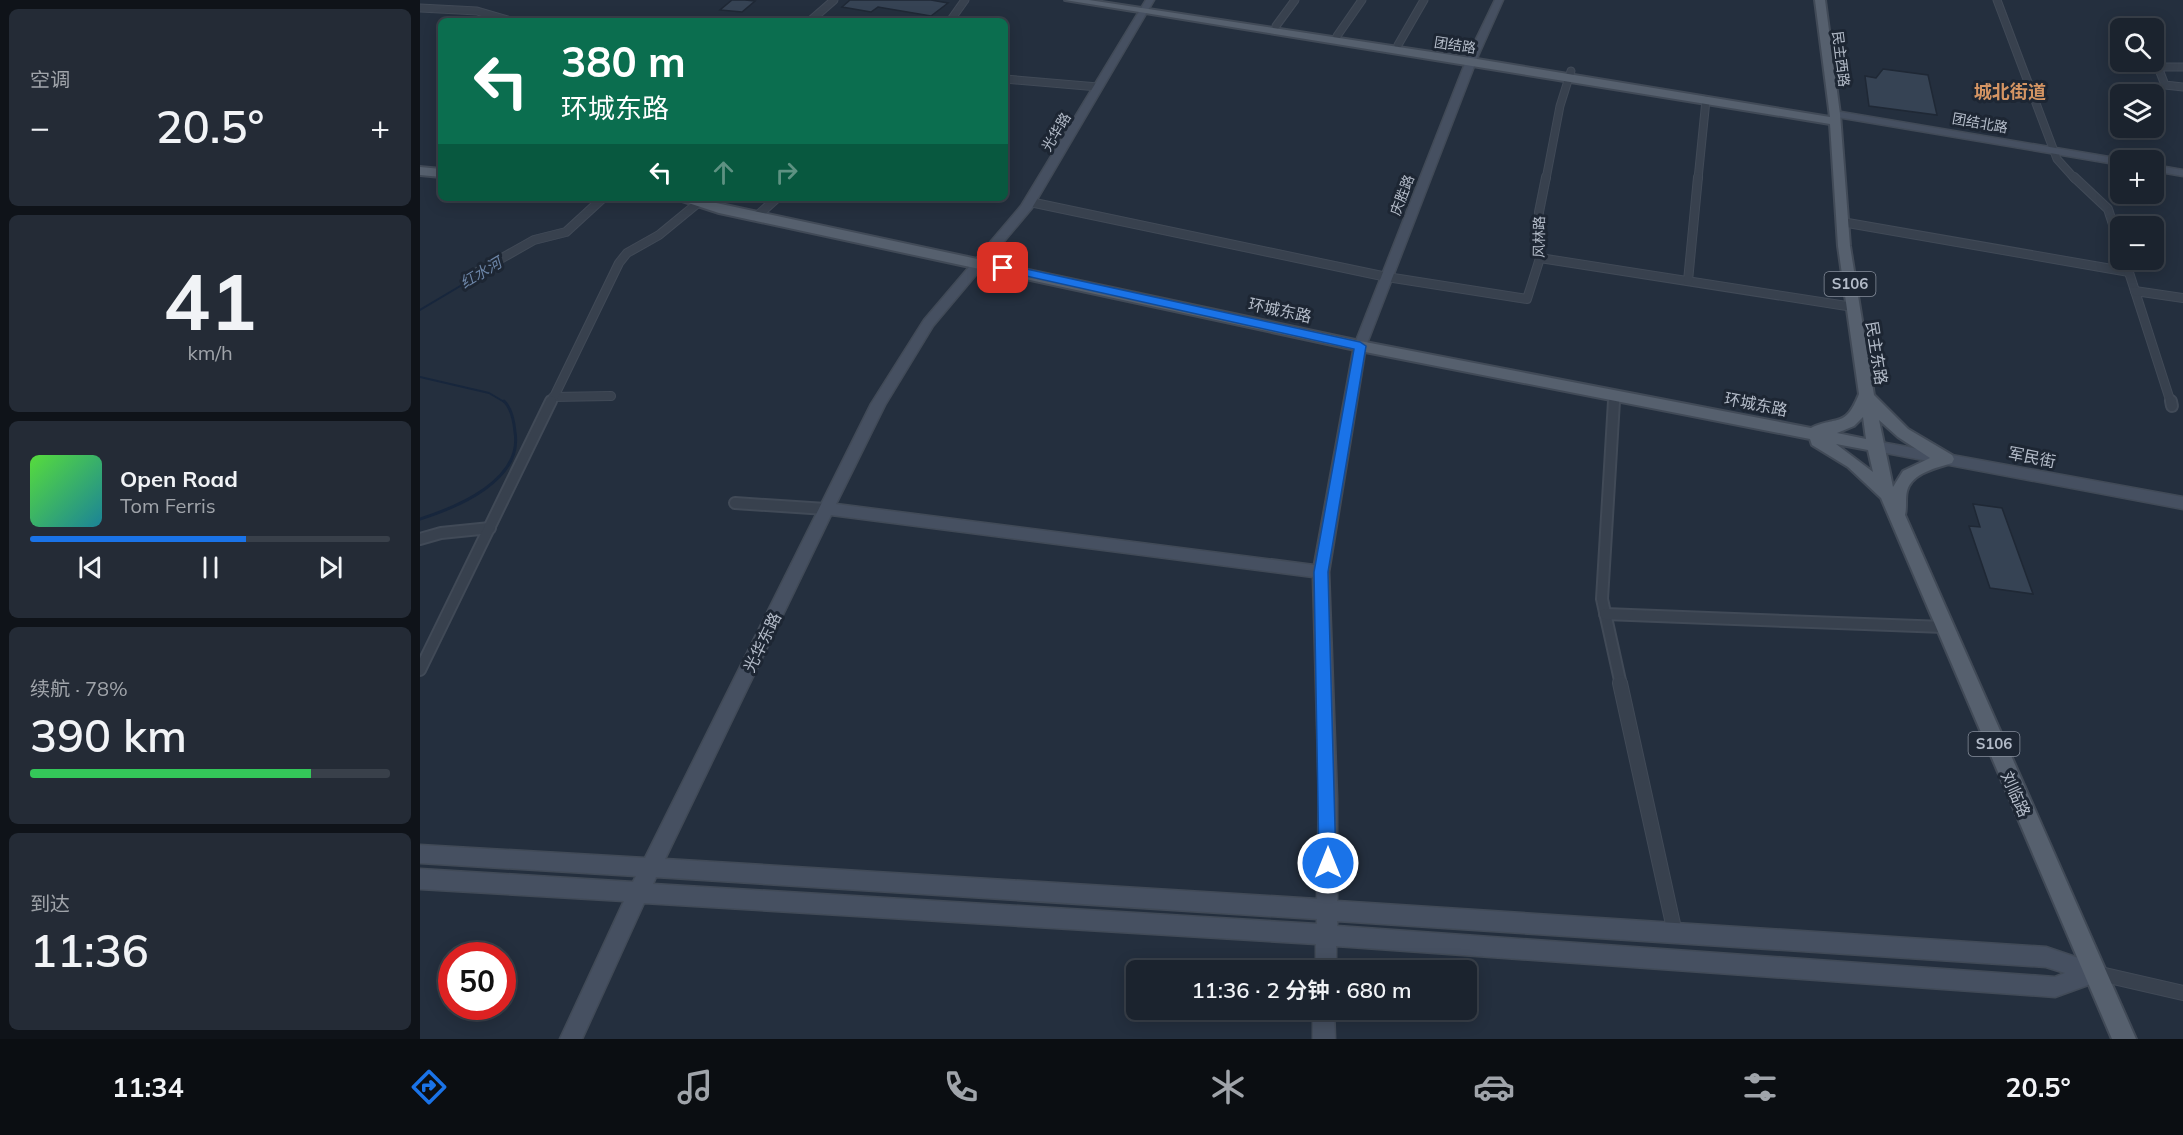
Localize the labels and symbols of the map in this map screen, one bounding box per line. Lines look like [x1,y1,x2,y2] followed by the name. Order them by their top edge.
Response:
[1829,30,1853,88] street label: 民主西路
[1433,33,1477,57] street label: 团结路
[1974,80,2046,103] district label: 城北街道
[1037,109,1075,155] street label: 光华路
[1951,109,2009,137] street label: 团结北路
[1386,172,1418,218] street label: 庆胜路
[1530,216,1548,258] street label: 风林路
[977,242,1028,293] pin
[457,251,507,292] water label: 红水河
[1824,272,1876,296] road number: S106
[1247,294,1313,326] street label: 环城东路
[1862,320,1892,386] street label: 民主东路
[1723,388,1789,420] street label: 环城东路
[2007,443,2057,471] street label: 军民街
[739,609,785,675] street label: 光华东路
[1968,732,2020,756] road number: S106
[1997,768,2035,820] street label: 刘临路
[1296,831,1360,895] position arrow
[438,942,516,1020] speed limit sign: 50

